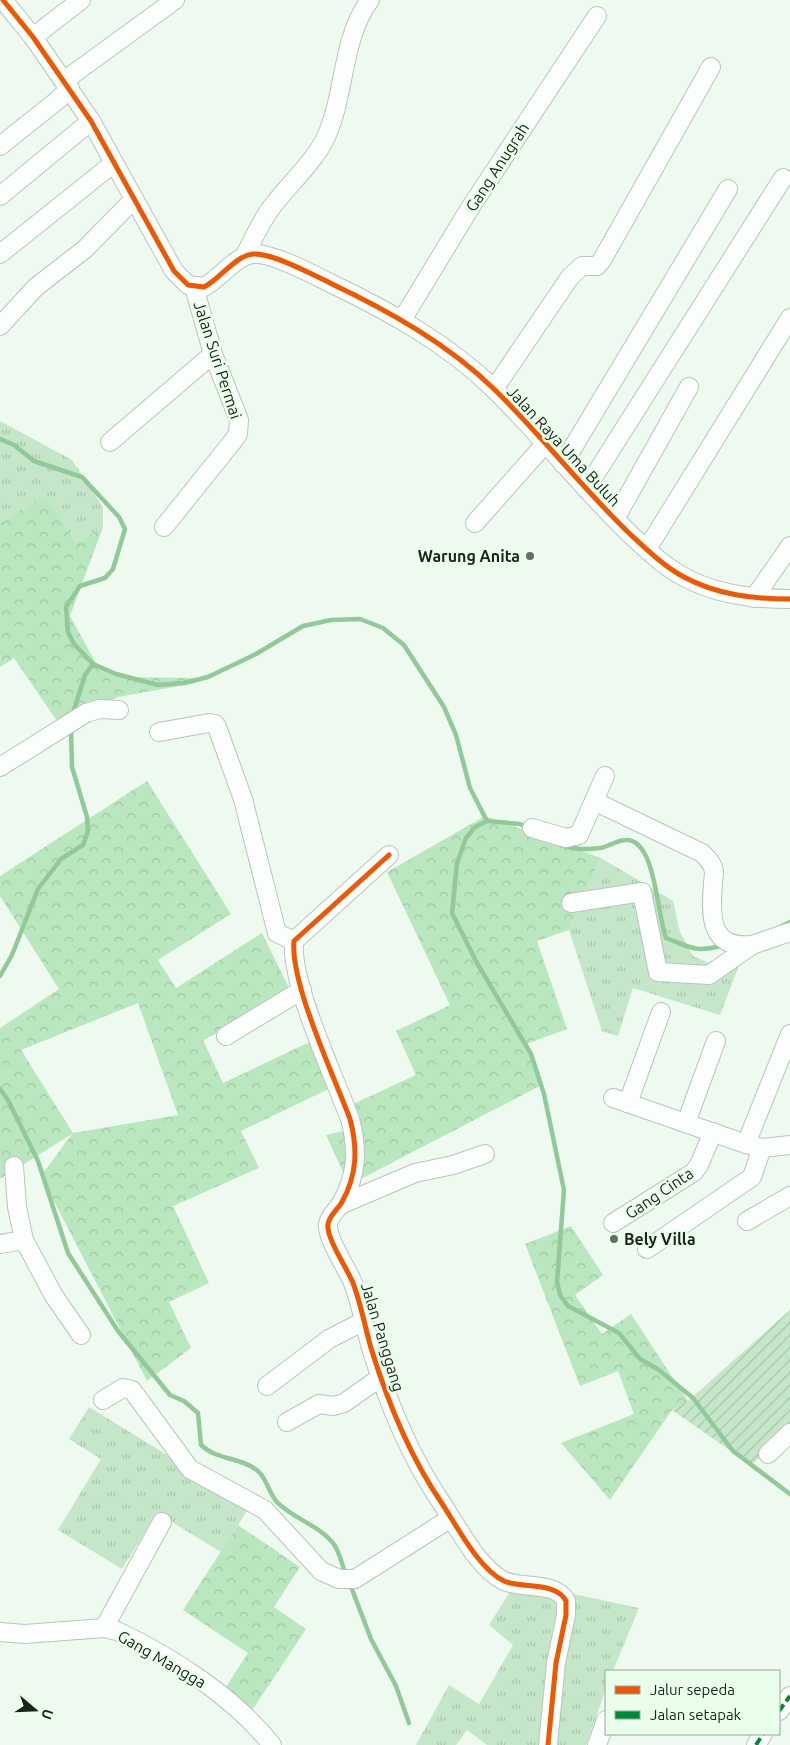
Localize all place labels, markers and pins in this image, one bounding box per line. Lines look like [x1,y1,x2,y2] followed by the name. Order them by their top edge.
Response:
[418,547,520,565] place label: Warung Anita
[524,550,536,562] marker: Warung Anita
[624,1230,696,1248] place label: Bely Villa
[608,1233,620,1245] marker: Bely Villa

